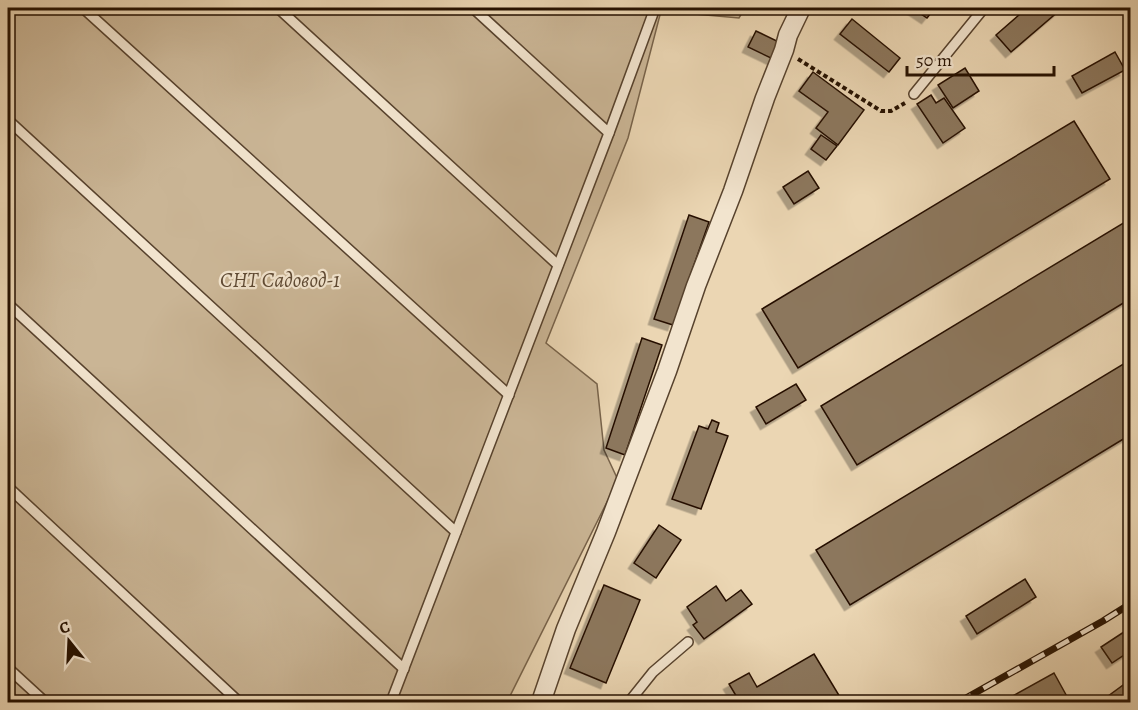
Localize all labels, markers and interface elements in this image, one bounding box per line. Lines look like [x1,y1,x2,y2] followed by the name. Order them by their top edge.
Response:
[907,39,1054,77] scale bar
[916,48,952,72] text: 50 m
[220,266,340,294] park label: СНТ Садовод-1
[39,611,99,671] north arrow
[57,616,73,640] text: С

